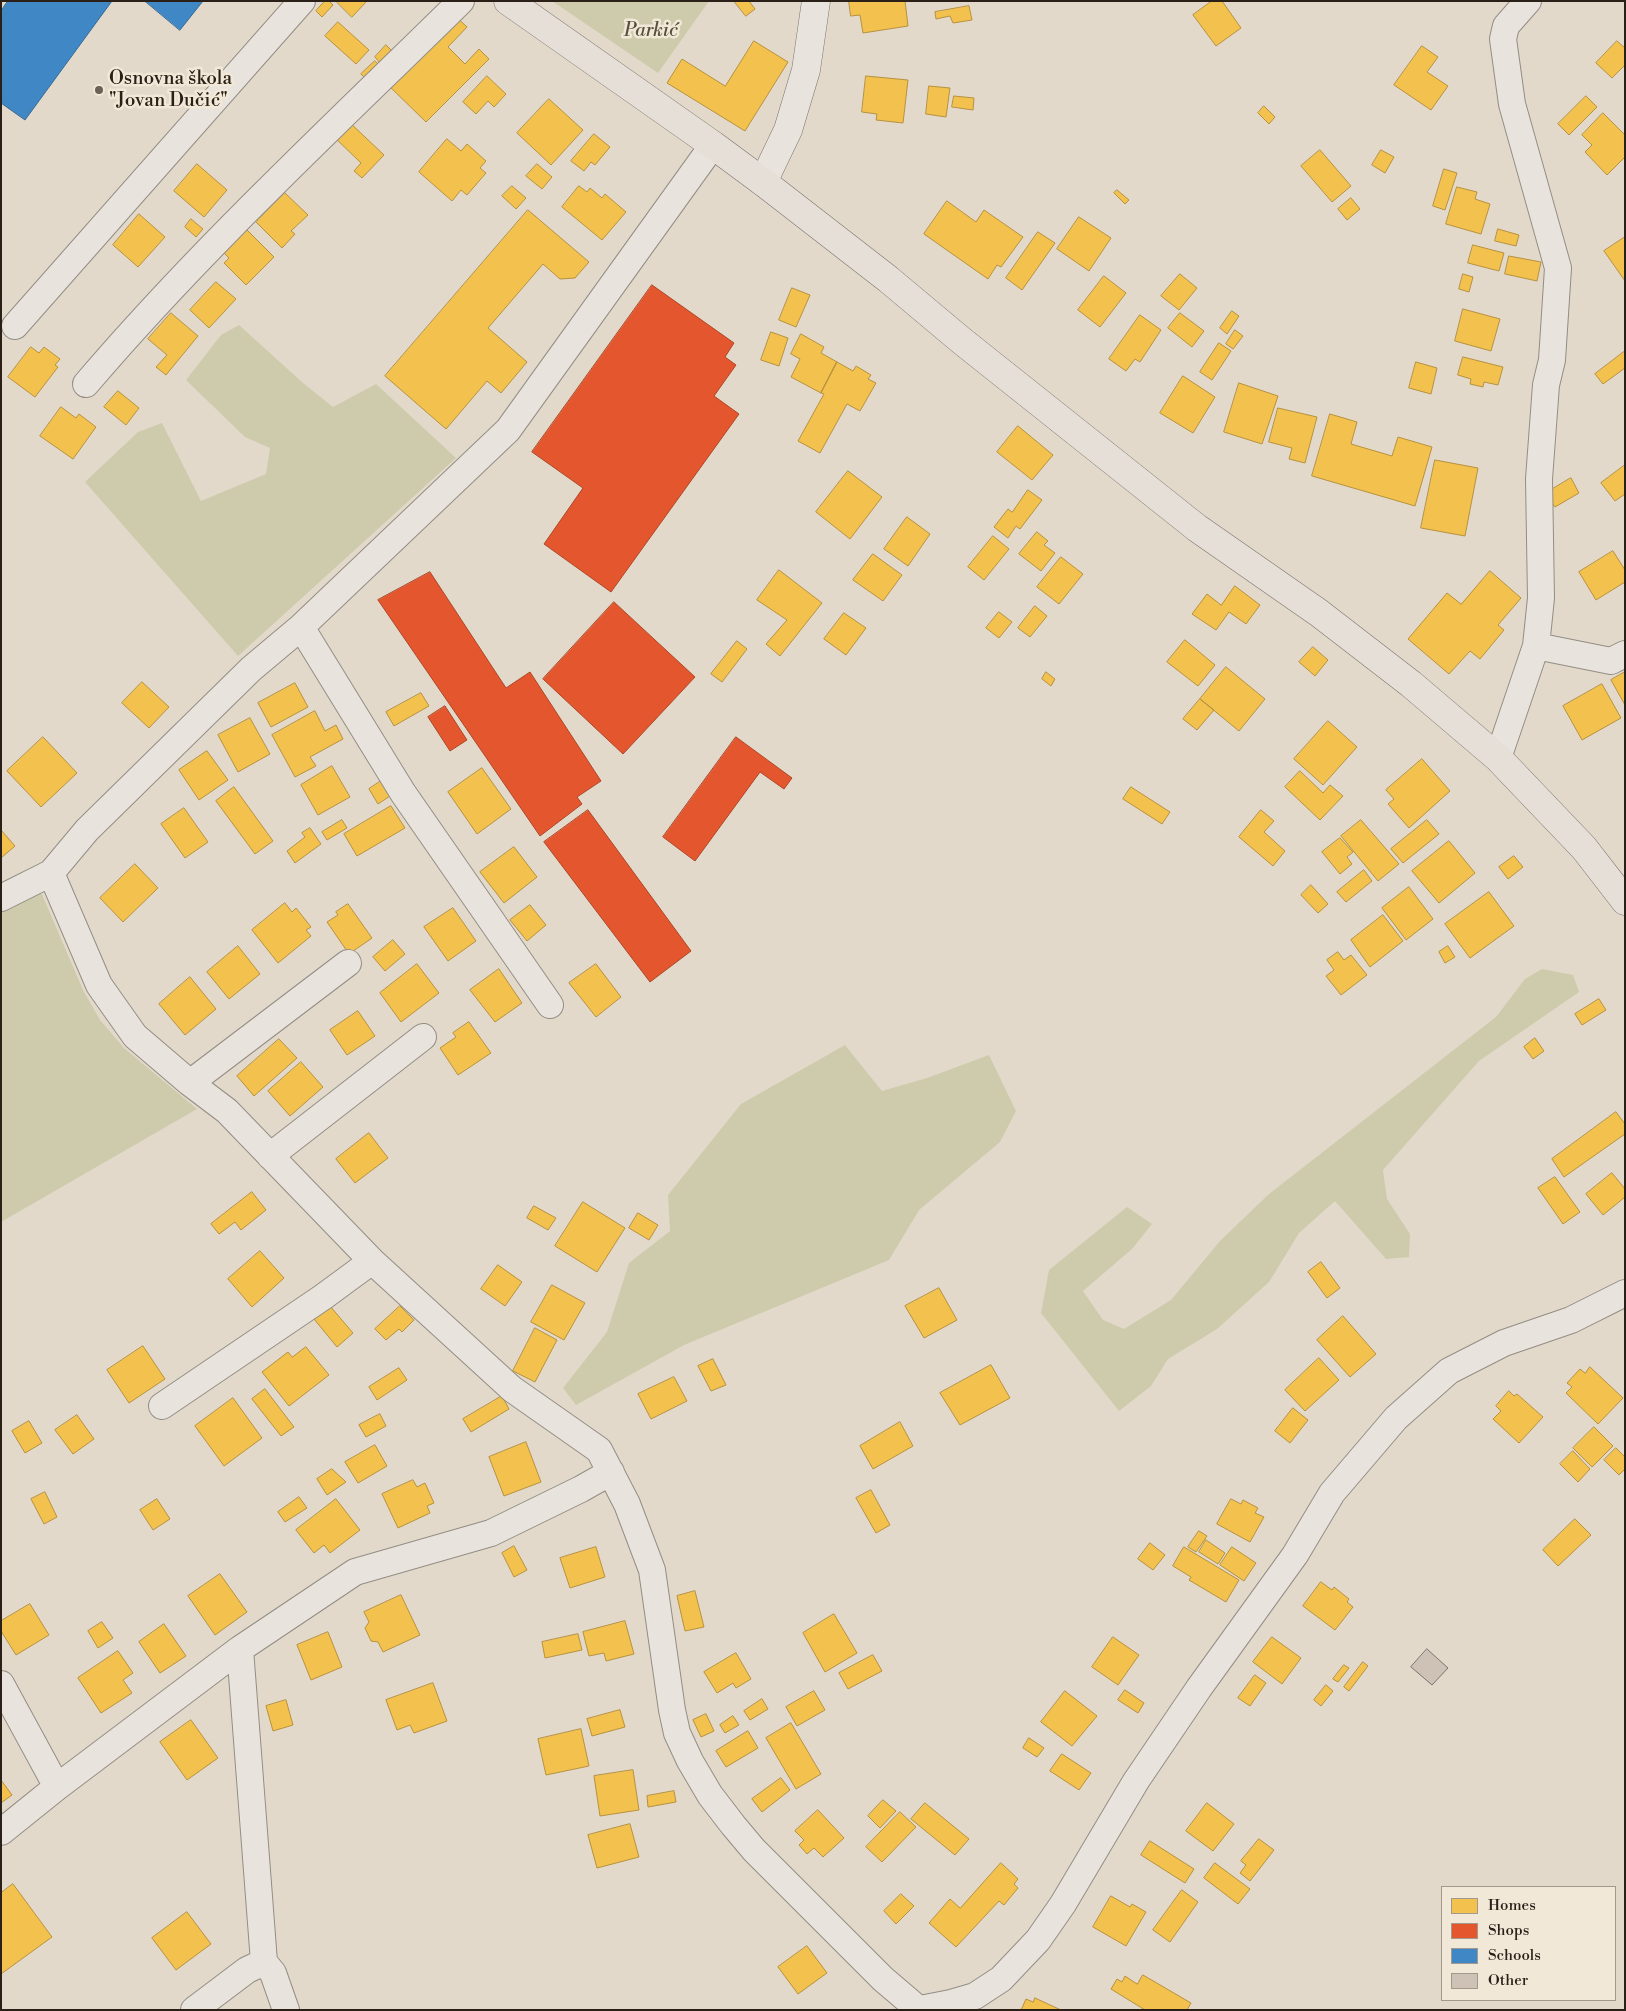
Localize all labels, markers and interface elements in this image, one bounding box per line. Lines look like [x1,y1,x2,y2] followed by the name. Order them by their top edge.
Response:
[624,20,678,42] park label: Parkić
[109,68,232,112] place label: Osnovna škola "Jovan Dučić"
[93,84,105,96] marker: Osnovna škola "Jovan Dučić"
[1441,1886,1616,2001] legend
[1488,1896,1536,1915] text: Homes
[1488,1921,1529,1940] text: Shops
[1488,1946,1541,1965] text: Schools
[1488,1971,1528,1990] text: Other

